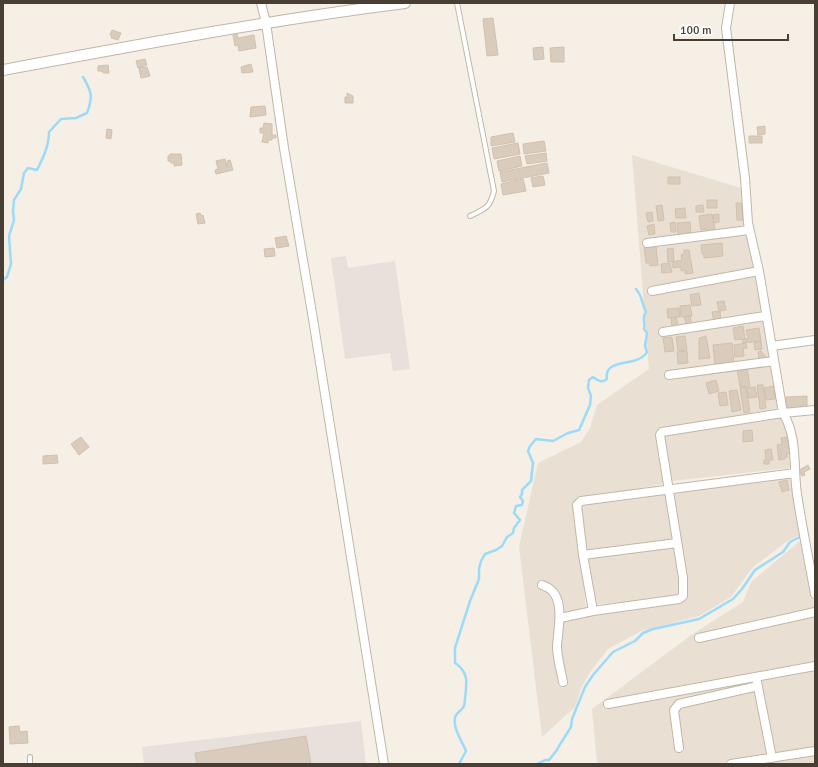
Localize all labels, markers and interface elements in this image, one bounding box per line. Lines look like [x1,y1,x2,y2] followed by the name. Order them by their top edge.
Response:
[674,16,788,42] scale bar
[680,23,712,38] text: 100 m

